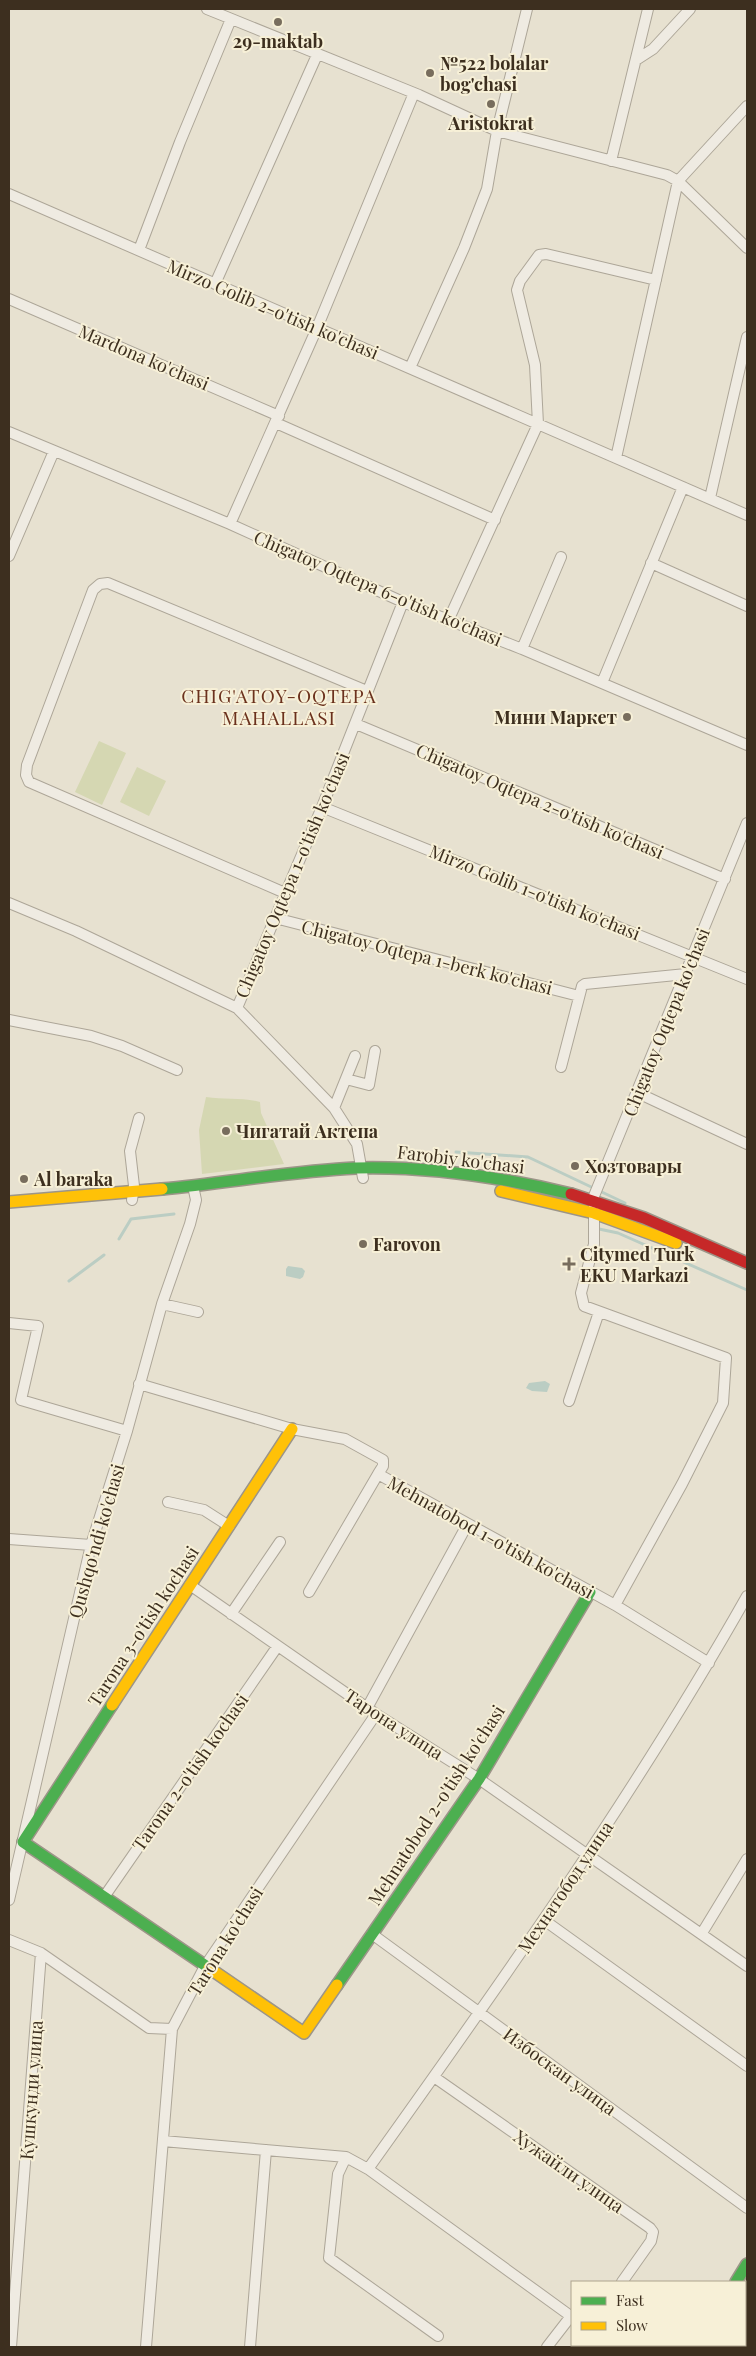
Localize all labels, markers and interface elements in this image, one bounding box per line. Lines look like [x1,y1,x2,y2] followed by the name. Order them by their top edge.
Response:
[272,16,284,28] marker: 29-maktab
[233,29,323,53] place label: 29-maktab
[440,51,549,96] place label: №522 bolalar bog'chasi
[424,67,436,79] marker: №522 bolalar bog'chasi
[485,98,497,110] marker: Aristokrat
[447,111,534,135] place label: Aristokrat
[164,253,382,365] street label: Mirzo Golib 2-o'tish ko'chasi
[75,319,213,395] street label: Mardona ko'chasi
[250,525,506,651] street label: Chigatoy Oqtepa 6-o'tish ko'chasi
[181,682,377,730] district label: CHIG'ATOY-OQTEPA MAHALLASI
[494,705,618,729] place label: Мини Маркет
[621,711,633,723] marker: Мини Маркет
[413,738,667,864] street label: Chigatoy Oqtepa 2-o'tish ko'chasi
[229,749,355,1001] street label: Chigatoy Oqtepa 1-o'tish ko'chasi
[426,839,644,945] street label: Mirzo Golib 1-o'tish ko'chasi
[299,914,555,1000] street label: Chigatoy Oqtepa 1-berk ko'chasi
[617,924,715,1120] street label: Chigatoy Oqtepa ko'chasi
[236,1119,379,1143] place label: Чигатай Актепа
[220,1125,232,1137] marker: Чигатай Актепа
[396,1139,526,1179] street label: Farobiy ko'chasi
[585,1154,682,1178] place label: Хозтовары
[569,1160,581,1172] marker: Хозтовары
[33,1167,114,1191] place label: Al baraka
[18,1173,30,1185] marker: Al baraka
[373,1232,441,1256] place label: Farovon
[357,1238,369,1250] marker: Farovon
[580,1242,695,1287] place label: Citymed Turk EKU Markazi
[562,1257,576,1271] marker: Citymed Turk EKU Markazi
[62,1461,130,1621] street label: Qushqo'ndi ko'chasi
[384,1470,598,1604] street label: Mehnatobod 1-o'tish ko'chasi
[82,1541,204,1711] street label: Tarona 3-o'tish kochasi
[340,1683,448,1765] street label: Тарона улица
[127,1689,253,1855] street label: Tarona 2-o'tish kochasi
[362,1700,510,1910] street label: Mehnatobod 2-o'tish ko'chasi
[512,1816,618,1958] street label: Мехнатобод улица
[182,1882,268,2000] street label: Tarona ko'chasi
[14,2019,48,2161] street label: Кушкунди улица
[499,2022,621,2120] street label: Избоскан улица
[509,2124,629,2218] street label: Хужайли улица
[571,2281,746,2346] legend
[616,2290,645,2310] text: Fast
[616,2315,648,2335] text: Slow

